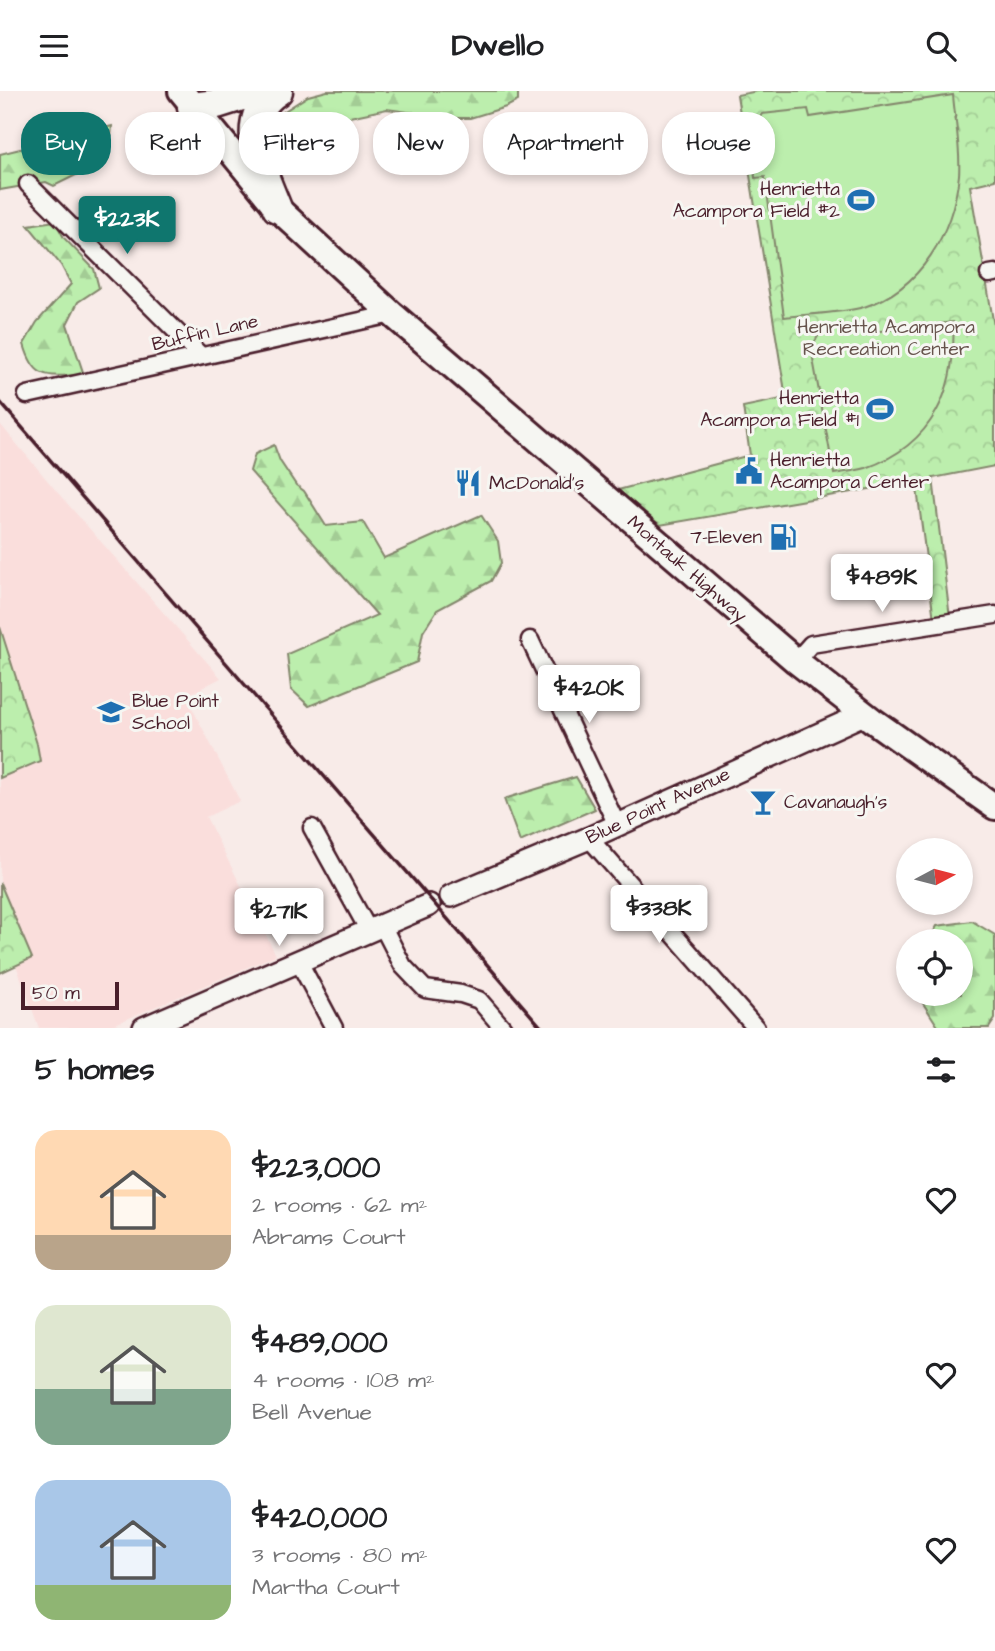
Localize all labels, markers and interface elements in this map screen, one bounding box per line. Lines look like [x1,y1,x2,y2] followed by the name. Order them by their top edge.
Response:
[452,23,544,68] text: Dwello
[35,27,73,65] icon: menu
[922,27,960,65] icon: search
[21,112,111,175] chip: Buy
[125,112,225,175] chip: Rent
[239,112,359,175] chip: Filters
[373,112,469,175] chip: New
[483,112,648,175] chip: Apartment
[662,112,775,175] chip: House
[673,176,840,225] place label: Henrietta Acampora Field #2
[846,185,876,215] sports icon: Henrietta Acampora Field #2
[78,197,176,256] pin: $223K
[95,203,159,235] text: $223K
[149,308,261,358] street label: Buffin Lane
[797,314,975,363] park label: Henrietta Acampora Recreation Center
[700,385,860,434] place label: Henrietta Acampora Field #1
[865,394,895,424] sports icon: Henrietta Acampora Field #1
[770,447,930,496] place label: Henrietta Acampora Center
[734,456,764,486] public building icon: Henrietta Acampora Center
[453,468,483,498] restaurant icon: McDonald's
[489,470,584,497] place label: McDonald's
[620,509,753,630] street label: Montauk Highway
[768,522,798,552] fuel station icon: 7-Eleven
[690,524,762,551] place label: 7-Eleven
[833,554,931,614] pin: $489K
[847,561,917,593] text: $489K
[540,665,638,725] pin: $420K
[554,672,624,704] text: $420K
[132,688,219,737] place label: Blue Point School
[96,697,126,727] school or university icon: Blue Point School
[581,761,735,851] street label: Blue Point Avenue
[748,787,778,817] bar icon: Cavanaugh's
[784,789,887,817] place label: Cavanaugh's
[896,838,973,915] north arrow
[896,838,973,1006] map controls
[610,885,708,945] pin: $338K
[230,889,328,948] pin: $271K
[626,892,692,924] text: $338K
[251,895,307,927] text: $271K
[896,929,973,1006] button: locate
[21,979,119,1011] scale bar
[32,980,80,1007] text: 50 m
[35,1049,155,1091] text: 5 homes
[922,1051,960,1089] icon: filters
[252,1147,380,1189] text: $223,000
[91,1158,175,1242] icon: home
[922,1181,960,1219] icon: heart
[252,1189,427,1221] text: 2 rooms · 62 m²
[252,1221,406,1253] text: Abrams Court
[252,1322,388,1364] text: $489,000
[91,1333,175,1417] icon: home
[922,1356,960,1394] icon: heart
[252,1364,435,1396] text: 4 rooms · 108 m²
[252,1396,372,1428] text: Bell Avenue
[252,1497,387,1539] text: $420,000
[91,1508,175,1592] icon: home
[922,1531,960,1569] icon: heart
[252,1539,428,1571] text: 3 rooms · 80 m²
[252,1571,400,1603] text: Martha Court

